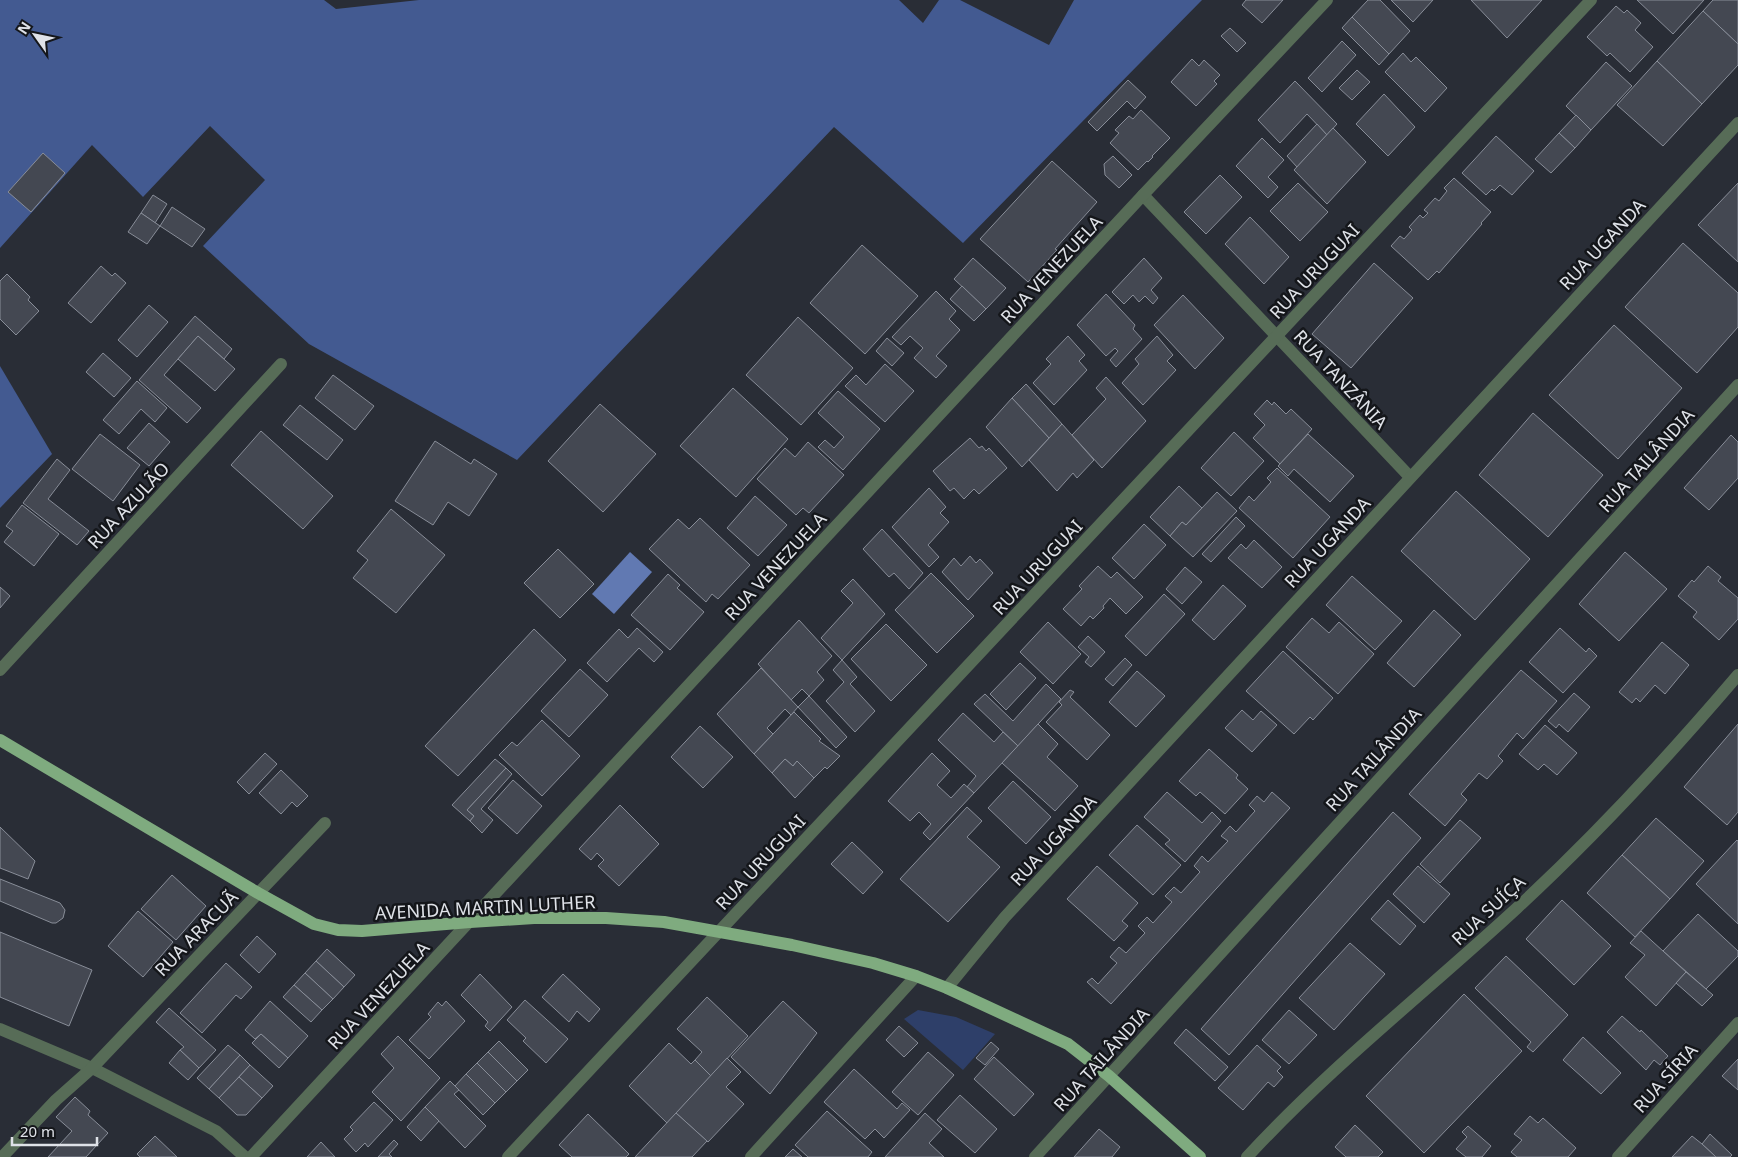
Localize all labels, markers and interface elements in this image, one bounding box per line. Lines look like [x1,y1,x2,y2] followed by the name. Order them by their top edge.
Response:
[10,10,60,60] north arrow
[13,18,35,38] text: N
[1554,193,1651,295] street label: RUA UGANDA
[995,210,1108,328] street label: RUA VENEZUELA
[1264,218,1364,324] street label: RUA URUGUAI
[1289,324,1394,434] street label: RUA TANZÂNIA
[1593,403,1699,517] street label: RUA TAILÂNDIA
[82,457,174,553] street label: RUA AZULÃO
[1279,491,1376,593] street label: RUA UGANDA
[719,507,832,625] street label: RUA VENEZUELA
[987,514,1087,620] street label: RUA URUGUAI
[1320,702,1426,816] street label: RUA TAILÂNDIA
[1005,789,1102,891] street label: RUA UGANDA
[710,809,810,915] street label: RUA URUGUAI
[1446,869,1530,950] street label: RUA SUÍÇA
[149,885,243,981] street label: RUA ARACUÃ
[374,889,596,925] street label: AVENIDA MARTIN LUTHER
[322,936,435,1054] street label: RUA VENEZUELA
[1048,1002,1154,1116] street label: RUA TAILÂNDIA
[1628,1038,1703,1118] street label: RUA SÍRIA
[12,1114,98,1146] scale bar
[20,1121,55,1141] text: 20 m

